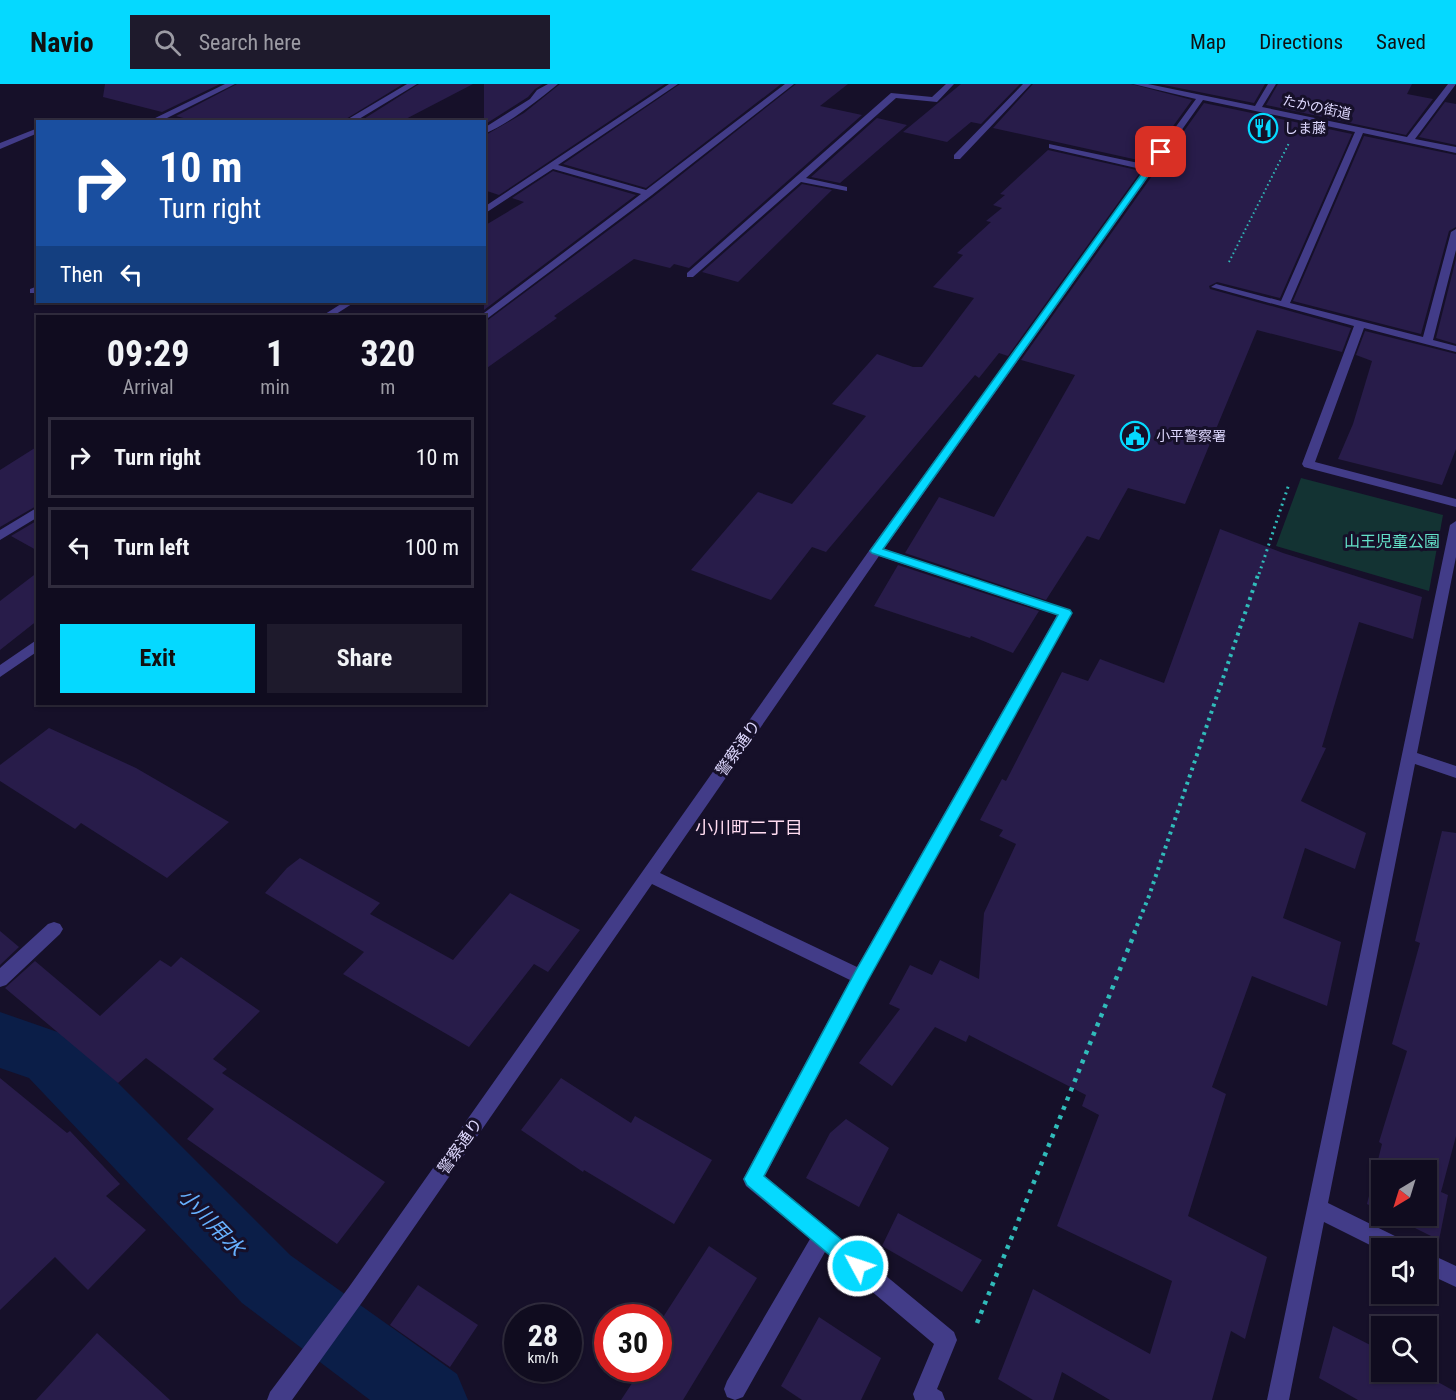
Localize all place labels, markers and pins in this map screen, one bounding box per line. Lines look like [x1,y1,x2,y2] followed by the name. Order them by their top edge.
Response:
[1247,112,1279,144] restaurant icon: しま藤
[1284,120,1326,136] place label: しま藤
[1135,126,1186,177] pin
[1119,420,1151,452] public building icon: 小平警察署
[1156,428,1226,444] place label: 小平警察署

